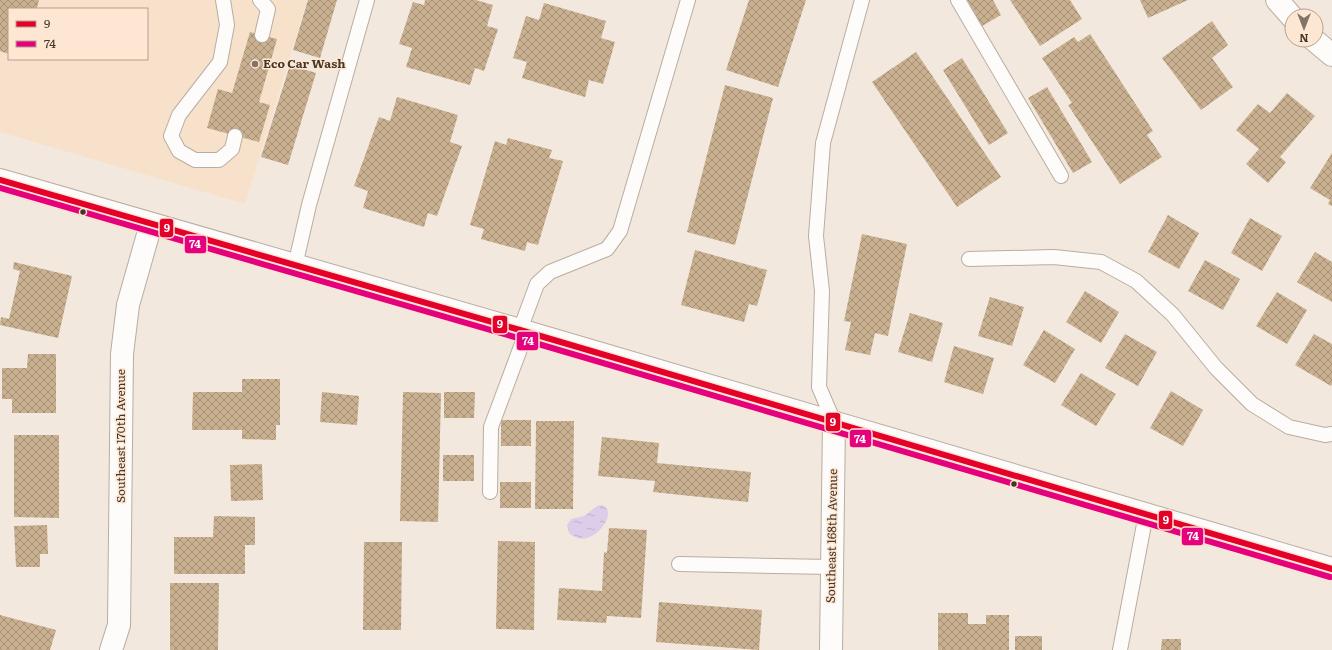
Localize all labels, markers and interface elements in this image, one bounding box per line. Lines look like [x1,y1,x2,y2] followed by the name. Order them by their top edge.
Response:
[8,8,148,60] legend
[1284,8,1324,48] north arrow
[44,14,50,32] text: 9
[1299,31,1309,47] text: N
[44,34,56,52] text: 74
[263,54,345,72] place label: Eco Car Wash
[250,59,260,69] marker: Eco Car Wash
[78,207,88,217] unlabelled marker
[159,218,174,238] line badge: 9
[164,219,170,235] text: 9
[184,235,207,254] line badge: 74
[189,235,201,251] text: 74
[492,315,508,334] line badge: 9
[497,315,503,331] text: 9
[516,331,539,351] line badge: 74
[522,332,534,348] text: 74
[111,369,129,503] street label: Southeast 170th Avenue
[825,412,841,432] line badge: 9
[830,413,836,429] text: 9
[849,429,872,448] line badge: 74
[854,430,866,446] text: 74
[821,469,841,603] street label: Southeast 168th Avenue
[1009,479,1019,489] unlabelled marker
[1158,510,1173,530] line badge: 9
[1163,511,1169,527] text: 9
[1181,527,1204,546] line badge: 74
[1187,527,1199,543] text: 74

